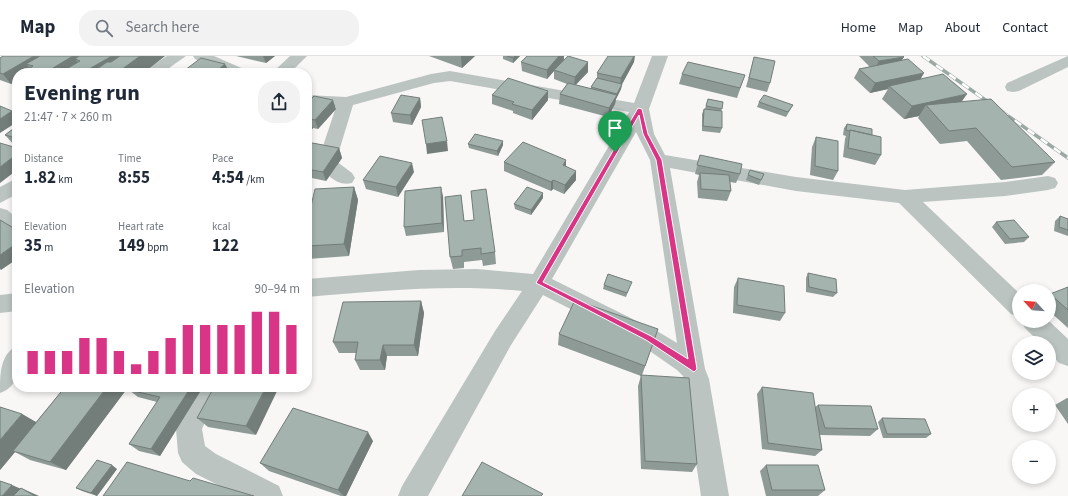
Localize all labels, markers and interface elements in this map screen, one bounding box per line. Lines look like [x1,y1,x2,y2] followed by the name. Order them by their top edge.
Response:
[79,10,359,46] search box
[20,14,55,41] text: Map
[93,17,115,39] icon: search
[125,17,199,38] text: Search here
[841,18,876,38] text: Home
[898,18,923,38] text: Map
[945,18,980,38] text: About
[1002,18,1048,38] text: Contact
[24,77,140,109] text: Evening run
[258,81,300,123] button: share
[24,108,112,126] text: 21:47 · 7 × 260 m
[598,111,632,152] pin
[604,117,626,139] icon: arrive
[24,151,63,166] text: Distance
[118,151,141,166] text: Time
[212,151,234,166] text: Pace
[24,166,56,190] text: 1.82
[118,166,150,190] text: 8:55
[212,166,244,190] text: 4:54
[56,172,73,187] text: km
[244,172,265,187] text: /km
[24,219,67,234] text: Elevation
[118,219,164,234] text: Heart rate
[212,219,231,234] text: kcal
[24,234,42,258] text: 35
[118,234,145,258] text: 149
[212,234,239,258] text: 122
[42,240,53,255] text: m
[145,240,168,255] text: bpm
[24,280,75,298] text: Elevation
[255,280,300,298] text: 90–94 m
[1012,284,1056,328] north arrow
[1012,284,1056,484] map controls
[1012,336,1056,380] button: layers
[1012,388,1056,432] button: +
[1012,440,1056,484] button: −

